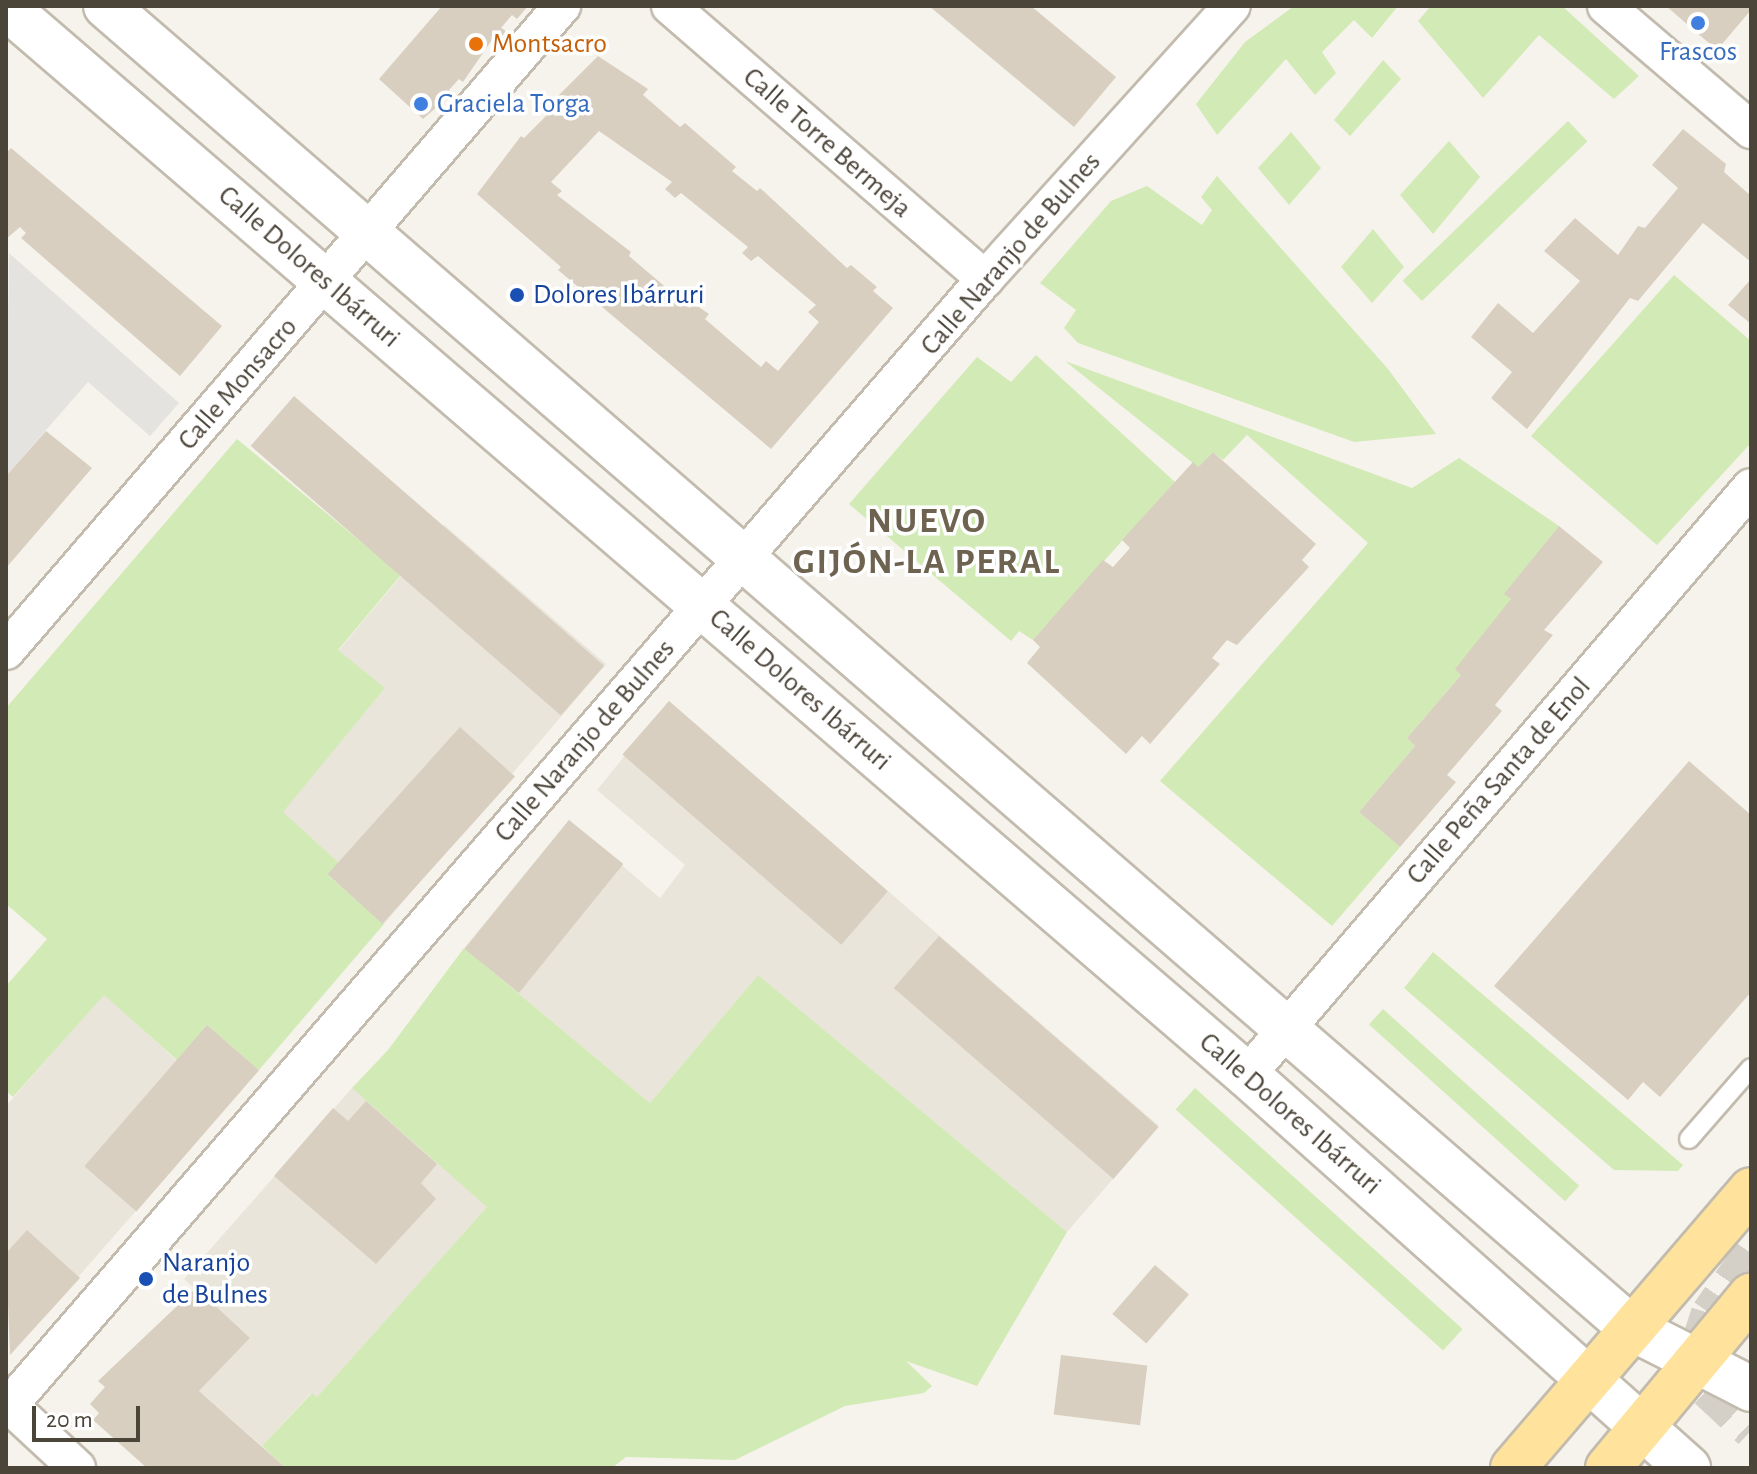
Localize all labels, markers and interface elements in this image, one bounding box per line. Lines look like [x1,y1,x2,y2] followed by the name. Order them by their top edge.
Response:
[1689,14,1707,32] marker: Frascos
[492,27,607,61] place label: Montsacro
[467,35,485,53] marker: Montsacro
[1659,35,1737,69] place label: Frascos
[736,61,918,225] street label: Calle Torre Bermeja
[437,87,590,121] place label: Graciela Torga
[412,95,430,113] marker: Graciela Torga
[914,146,1108,362] street label: Calle Naranjo de Bulnes
[211,179,407,355] street label: Calle Dolores Ibárruri
[533,278,705,312] place label: Dolores Ibárruri
[508,286,526,304] marker: Dolores Ibárruri
[171,311,305,457] street label: Calle Monsacro
[793,499,1061,584] district label: NUEVO GIJÓN-LA PERAL
[702,602,898,778] street label: Calle Dolores Ibárruri
[488,633,682,849] street label: Calle Naranjo de Bulnes
[1400,670,1598,892] street label: Calle Peña Santa de Enol
[1192,1026,1388,1202] street label: Calle Dolores Ibárruri
[162,1246,268,1312] place label: Naranjo de Bulnes
[137,1270,155,1288] marker: Naranjo de Bulnes
[36,1390,144,1440] scale bar
[46,1408,93,1432] text: 20 m

